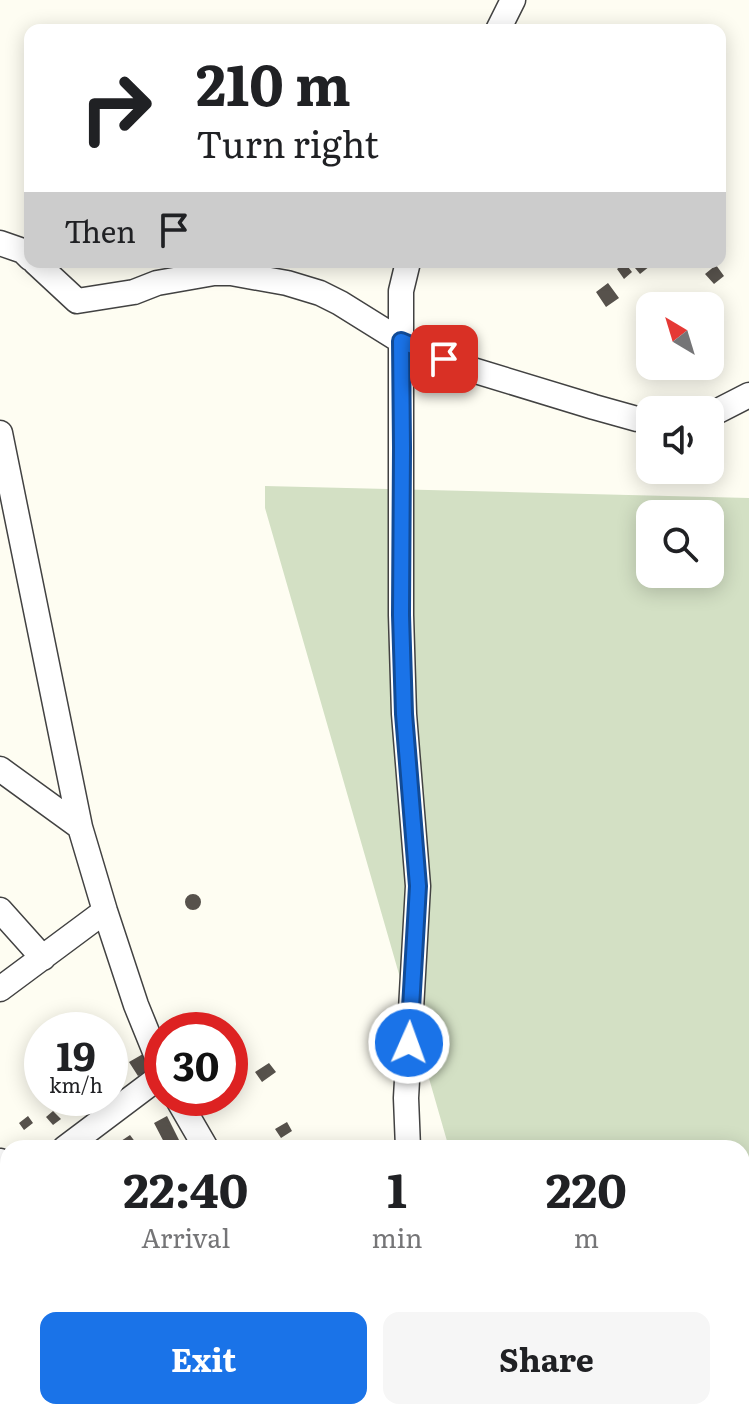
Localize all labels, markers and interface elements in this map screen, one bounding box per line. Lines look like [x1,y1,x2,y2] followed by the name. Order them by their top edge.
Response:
[196,40,351,123] text: 210 m
[64,56,168,160] icon: right
[196,116,379,169] text: Turn right
[64,208,136,252] text: Then
[152,208,196,252] icon: arrive
[636,292,724,380] north arrow
[636,292,724,588] map controls
[410,325,478,393] pin
[422,337,466,381] icon: arrive
[636,396,724,484] button: sound
[636,500,724,588] button: search
[367,1001,451,1085] position arrow
[144,1012,248,1116] speed limit sign: 30
[56,1024,96,1083] text: 19
[49,1069,103,1099] text: km/h
[123,1152,248,1223] text: 22:40
[387,1152,407,1223] text: 1
[546,1152,627,1223] text: 220
[141,1217,230,1256] text: Arrival
[371,1217,423,1256] text: min
[574,1217,599,1256] text: m
[40,1312,367,1404] button: Exit
[383,1312,710,1404] button: Share

